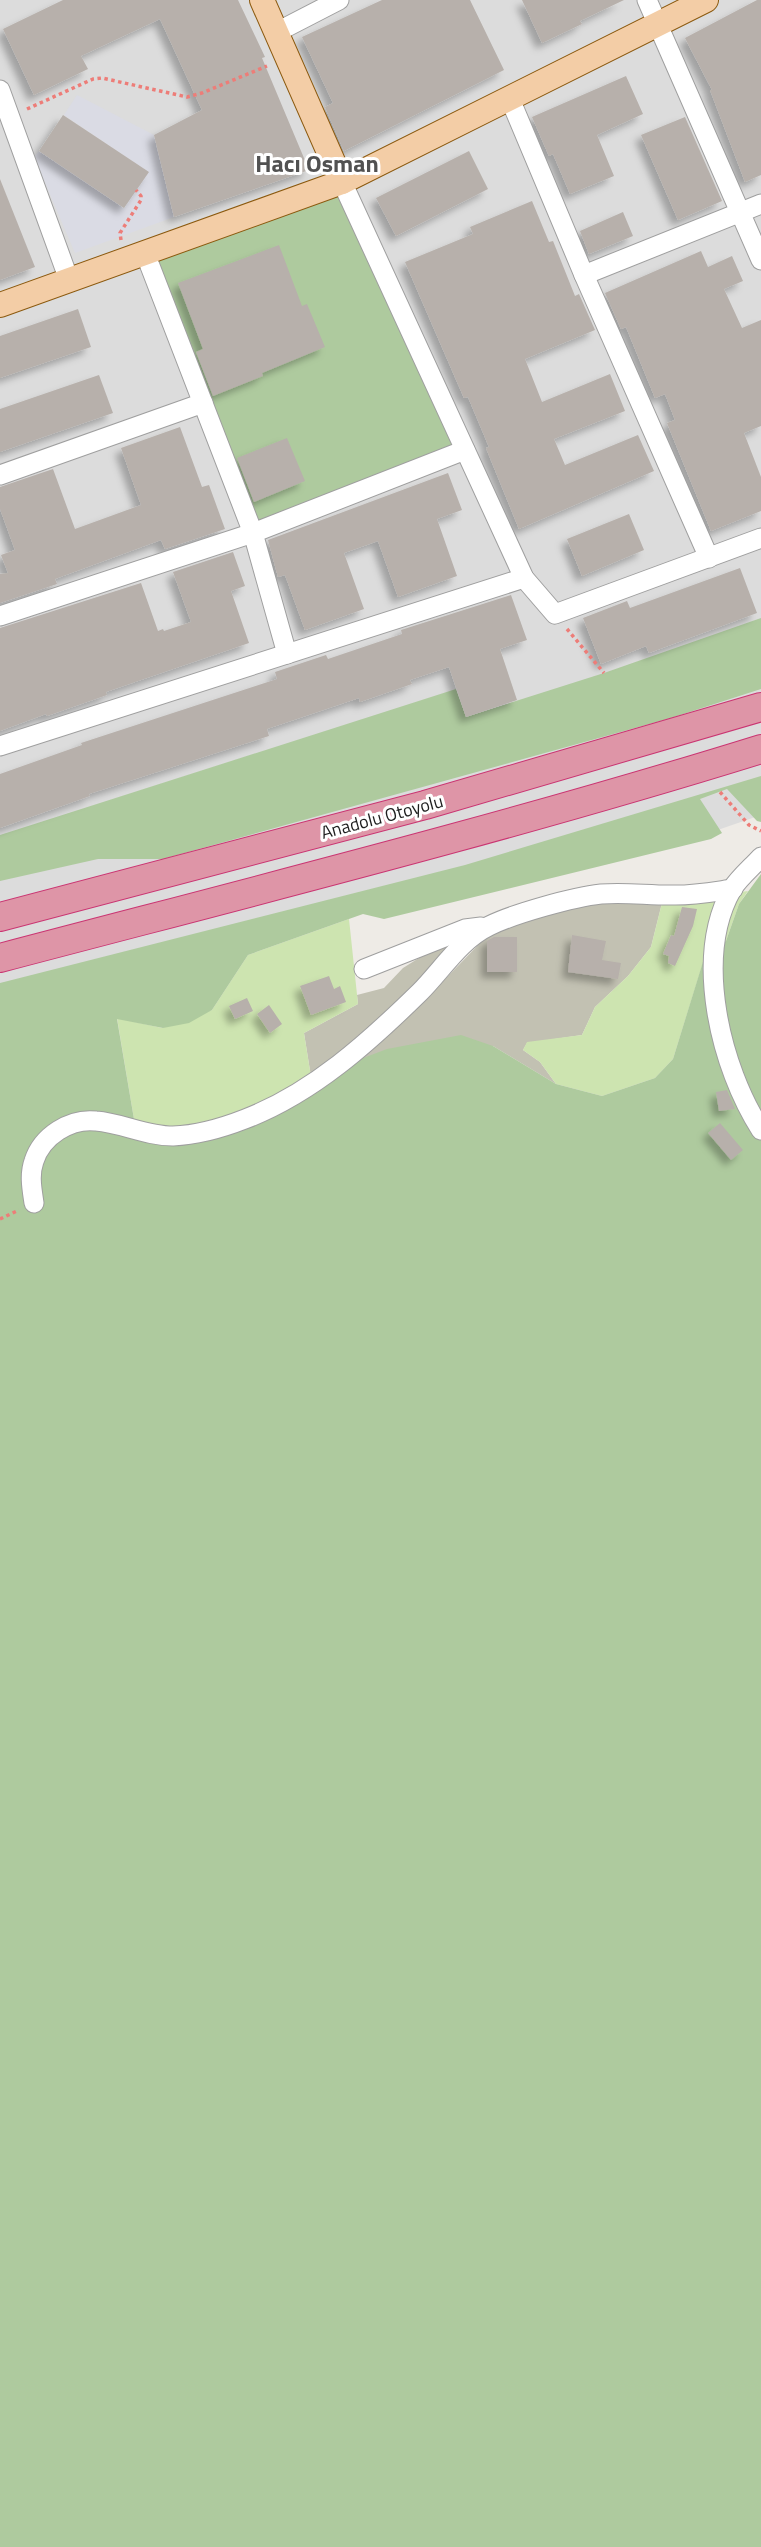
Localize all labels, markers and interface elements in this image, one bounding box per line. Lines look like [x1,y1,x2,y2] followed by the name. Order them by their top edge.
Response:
[255,145,379,181] district label: Hacı Osman
[318,787,446,846] street label: Anadolu Otoyolu

